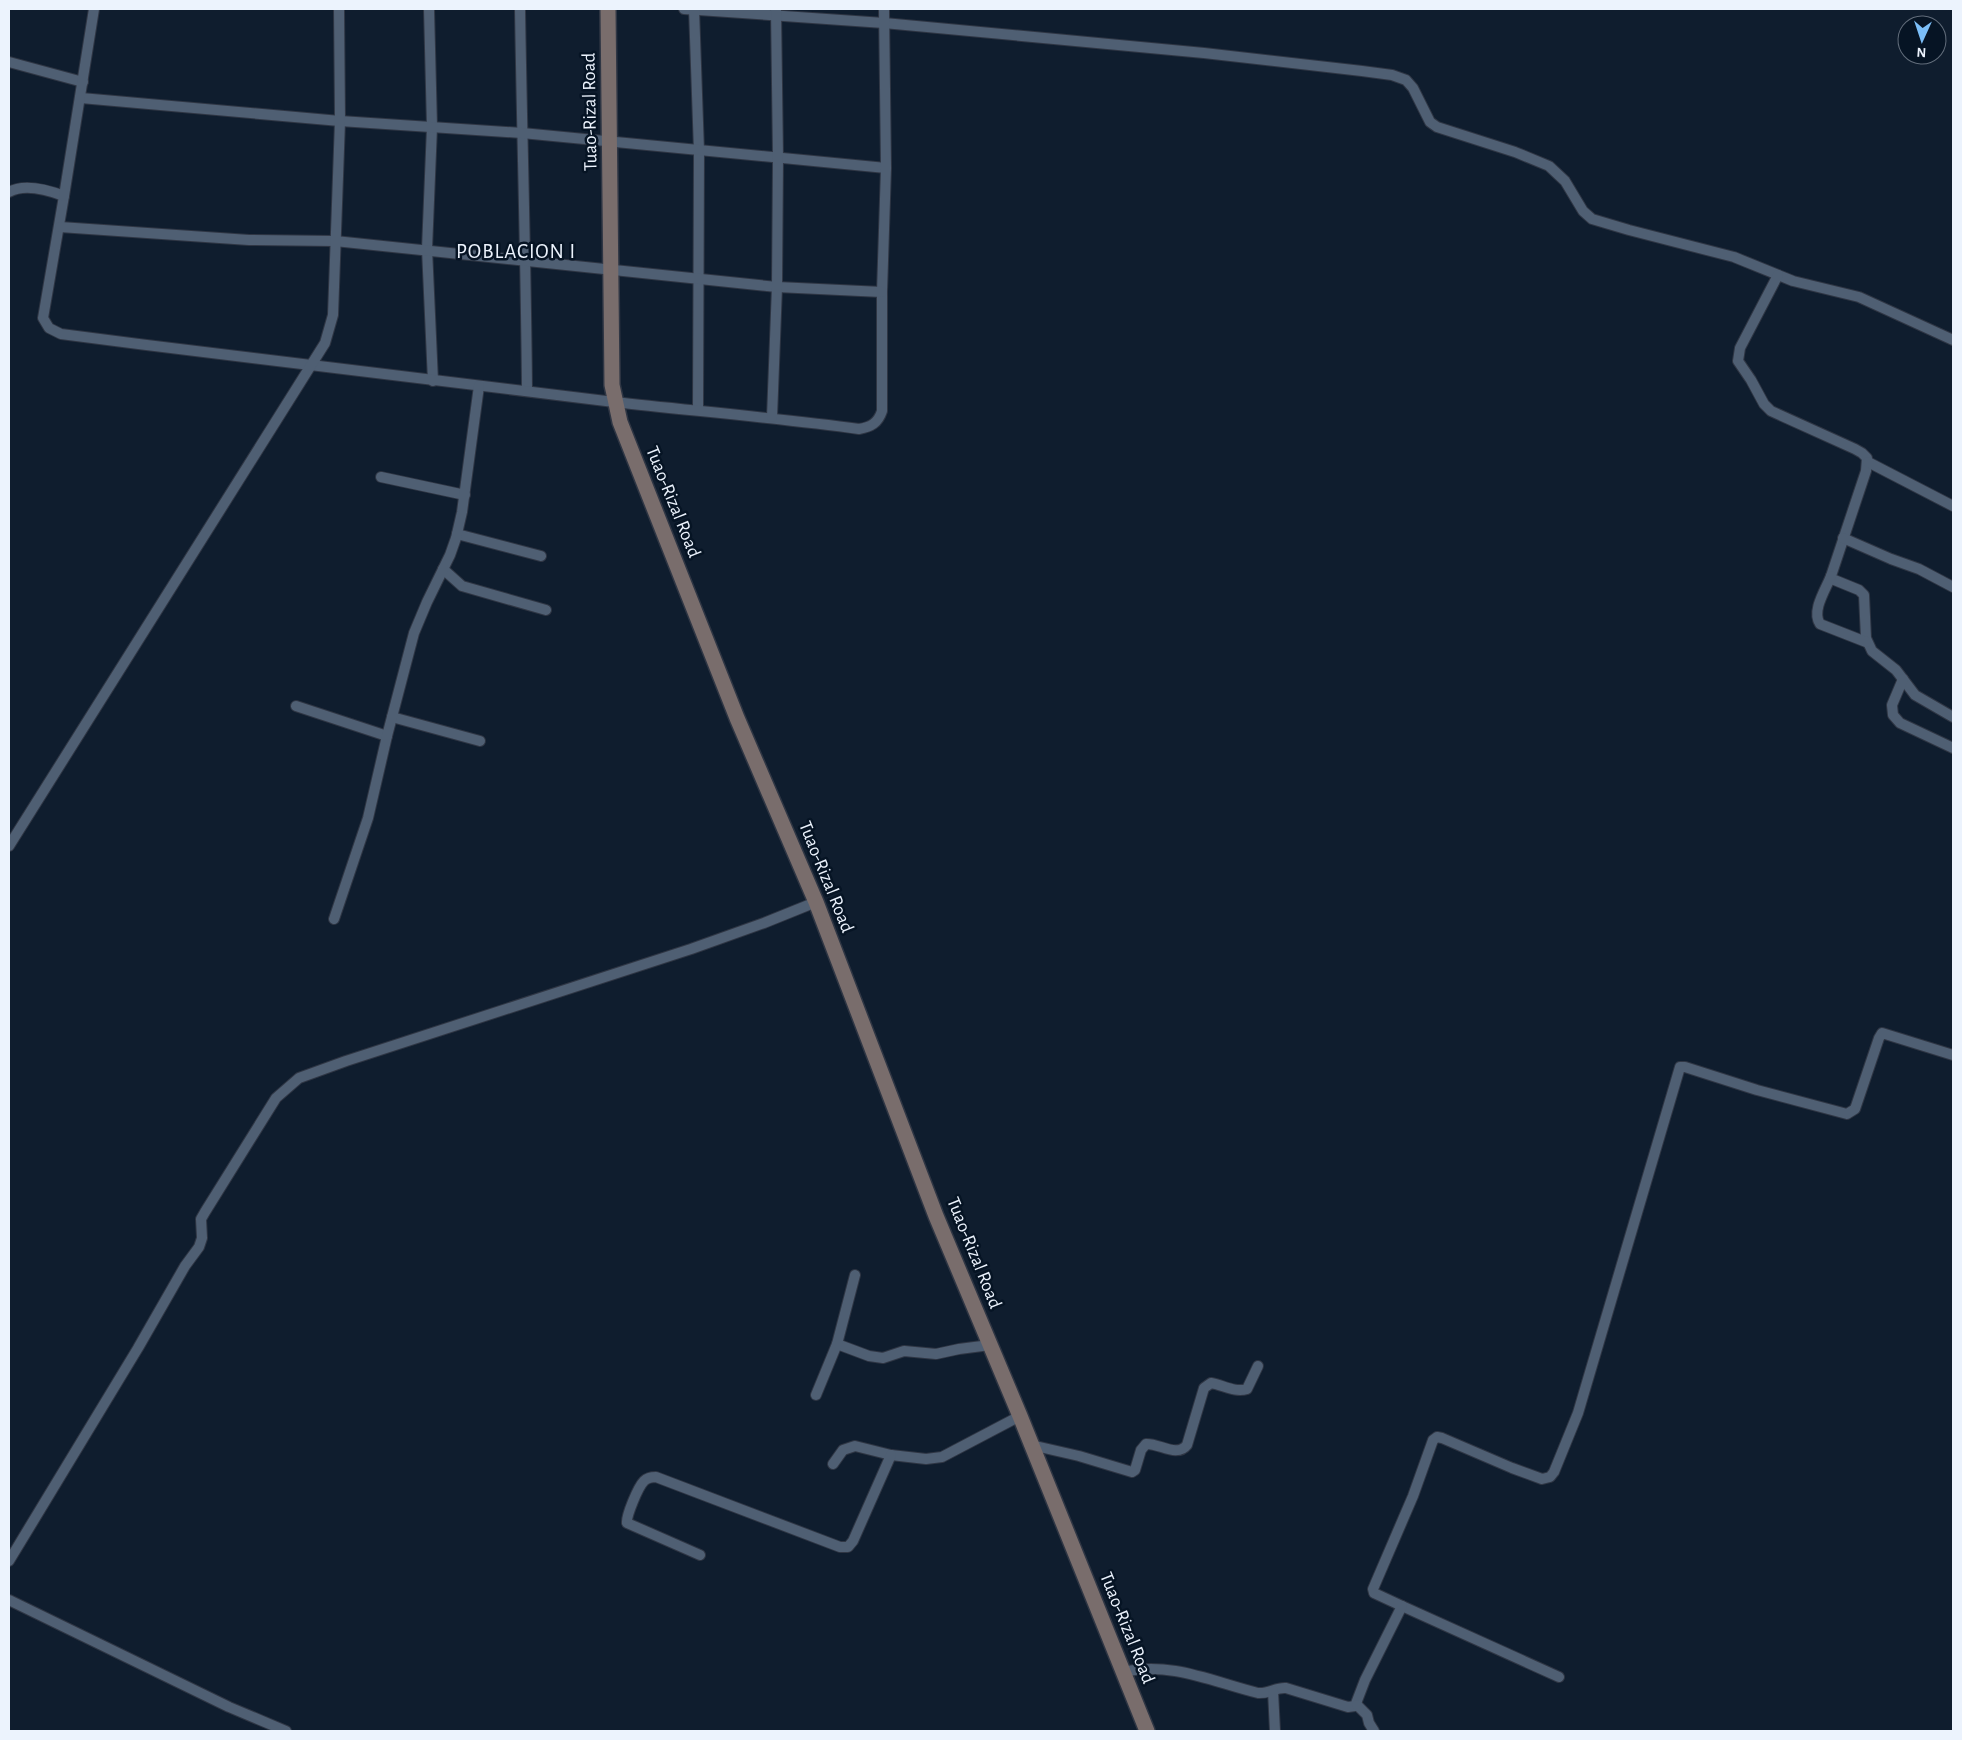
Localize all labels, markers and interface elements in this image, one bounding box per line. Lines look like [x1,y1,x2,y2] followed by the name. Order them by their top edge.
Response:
[1897,15,1947,65] north arrow
[1916,45,1927,59] text: N
[579,53,601,171] street label: Tuao-Rizal Road
[456,241,576,262] district label: POBLACION I
[642,444,704,561] street label: Tuao-Rizal Road
[795,819,857,936] street label: Tuao-Rizal Road
[943,1195,1005,1312] street label: Tuao-Rizal Road
[1096,1570,1158,1687] street label: Tuao-Rizal Road

